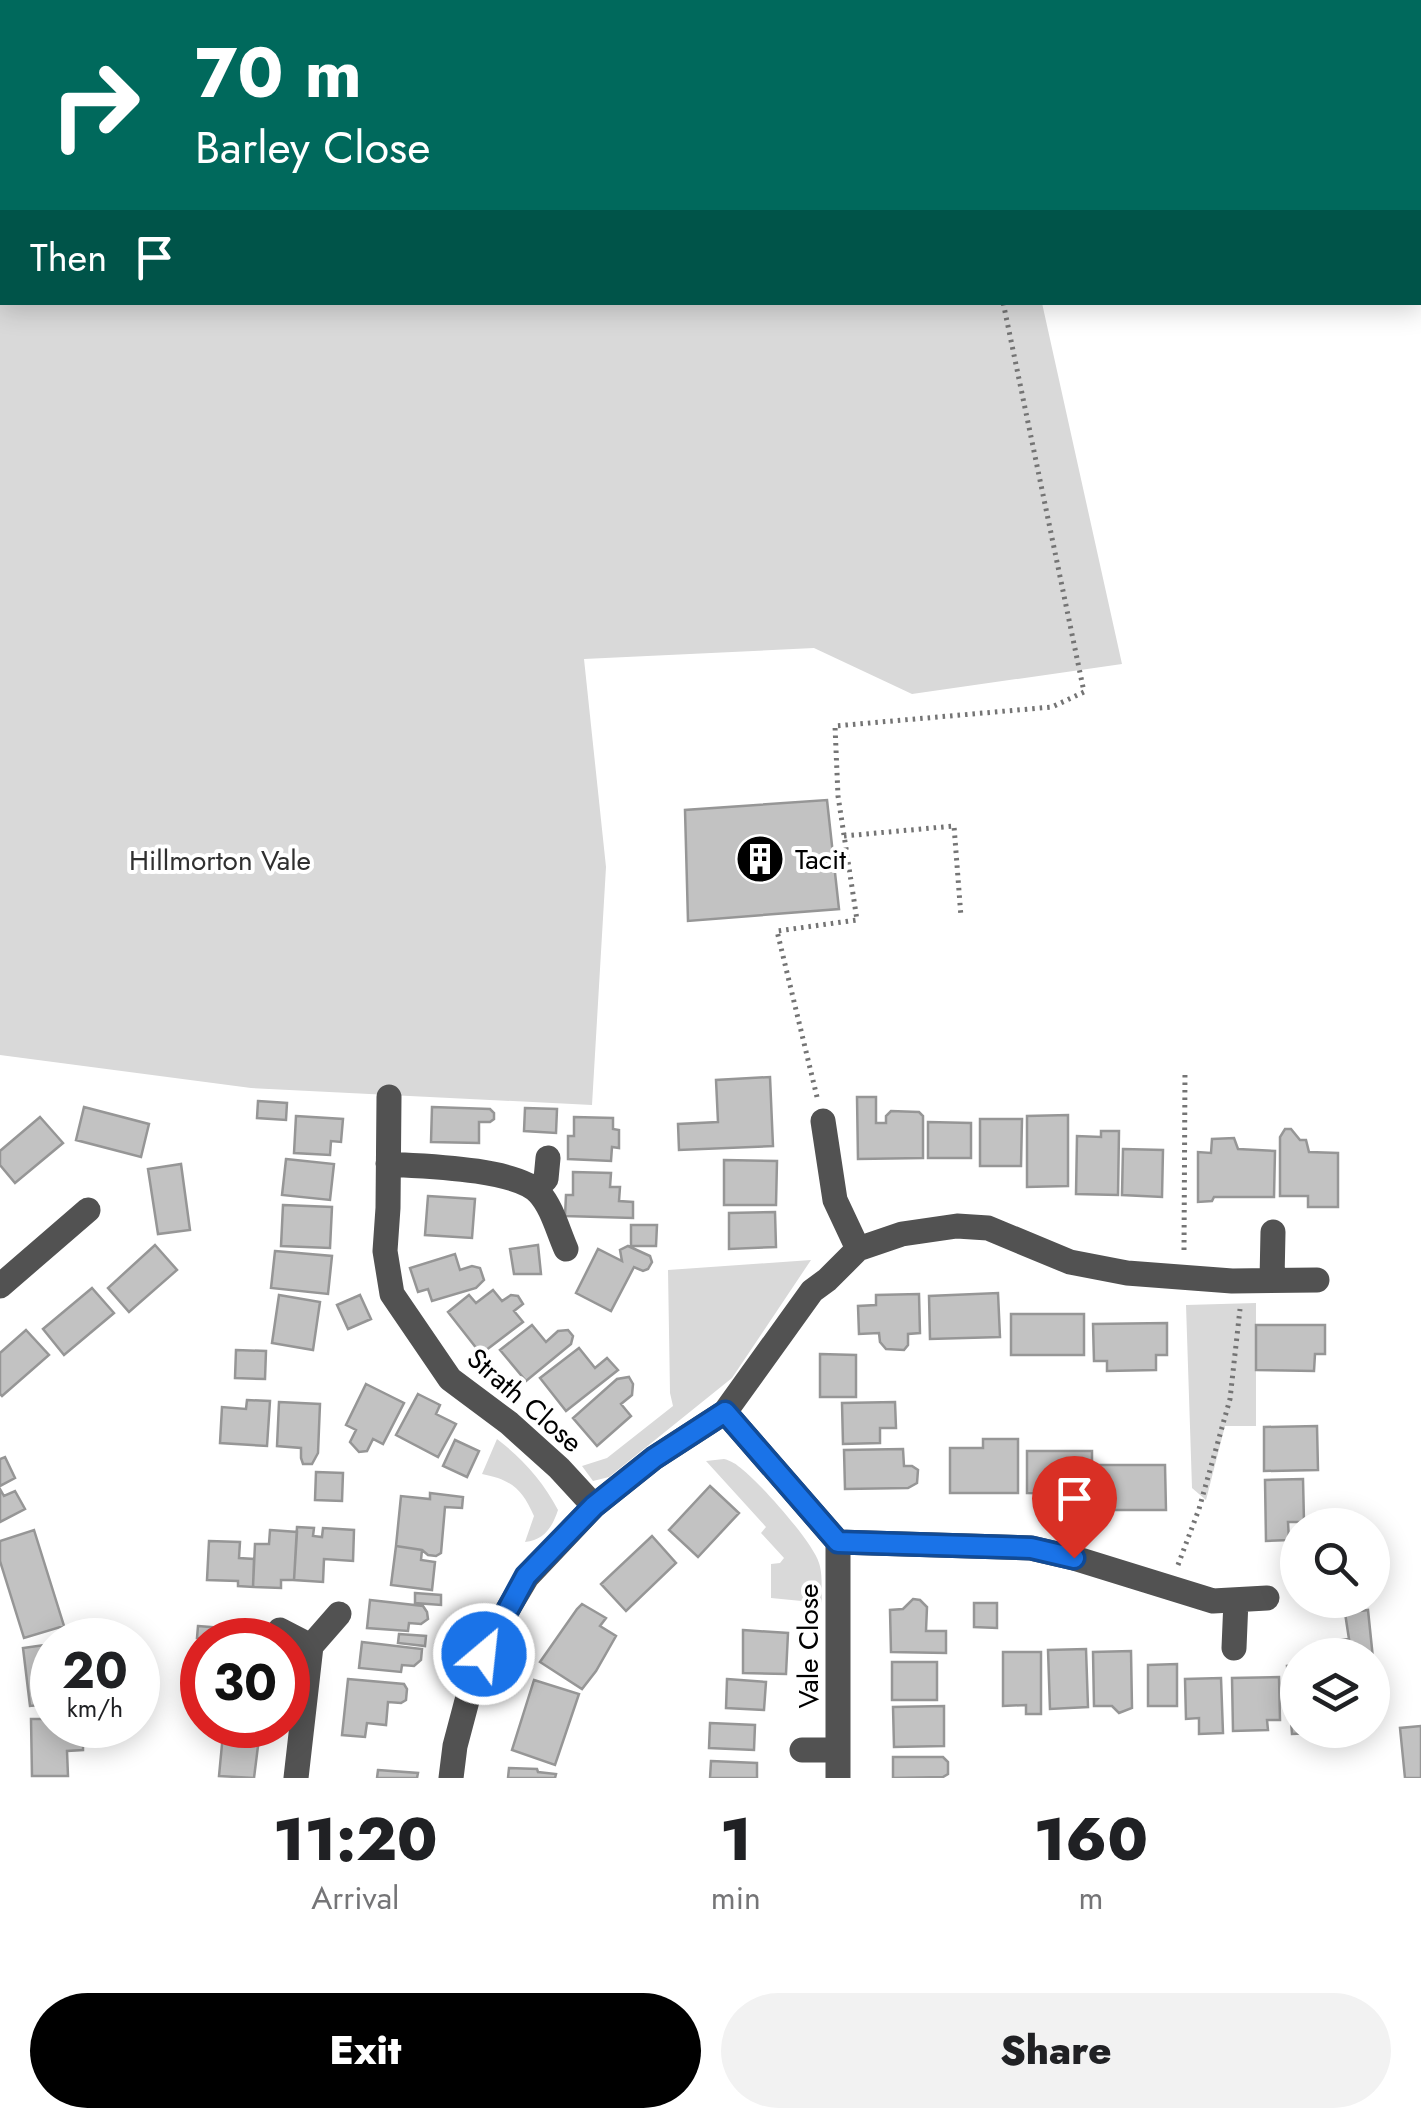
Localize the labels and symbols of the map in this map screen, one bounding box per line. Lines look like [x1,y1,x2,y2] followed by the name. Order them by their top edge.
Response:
[734,833,786,885] building icon: Tacit
[795,839,846,880] place label: Tacit
[129,840,311,881] park label: Hillmorton Vale
[458,1338,592,1462] street label: Strath Close
[1032,1456,1117,1559] pin
[788,1583,829,1709] street label: Vale Close
[432,1602,536,1706] position arrow
[180,1618,310,1748] speed limit sign: 30

